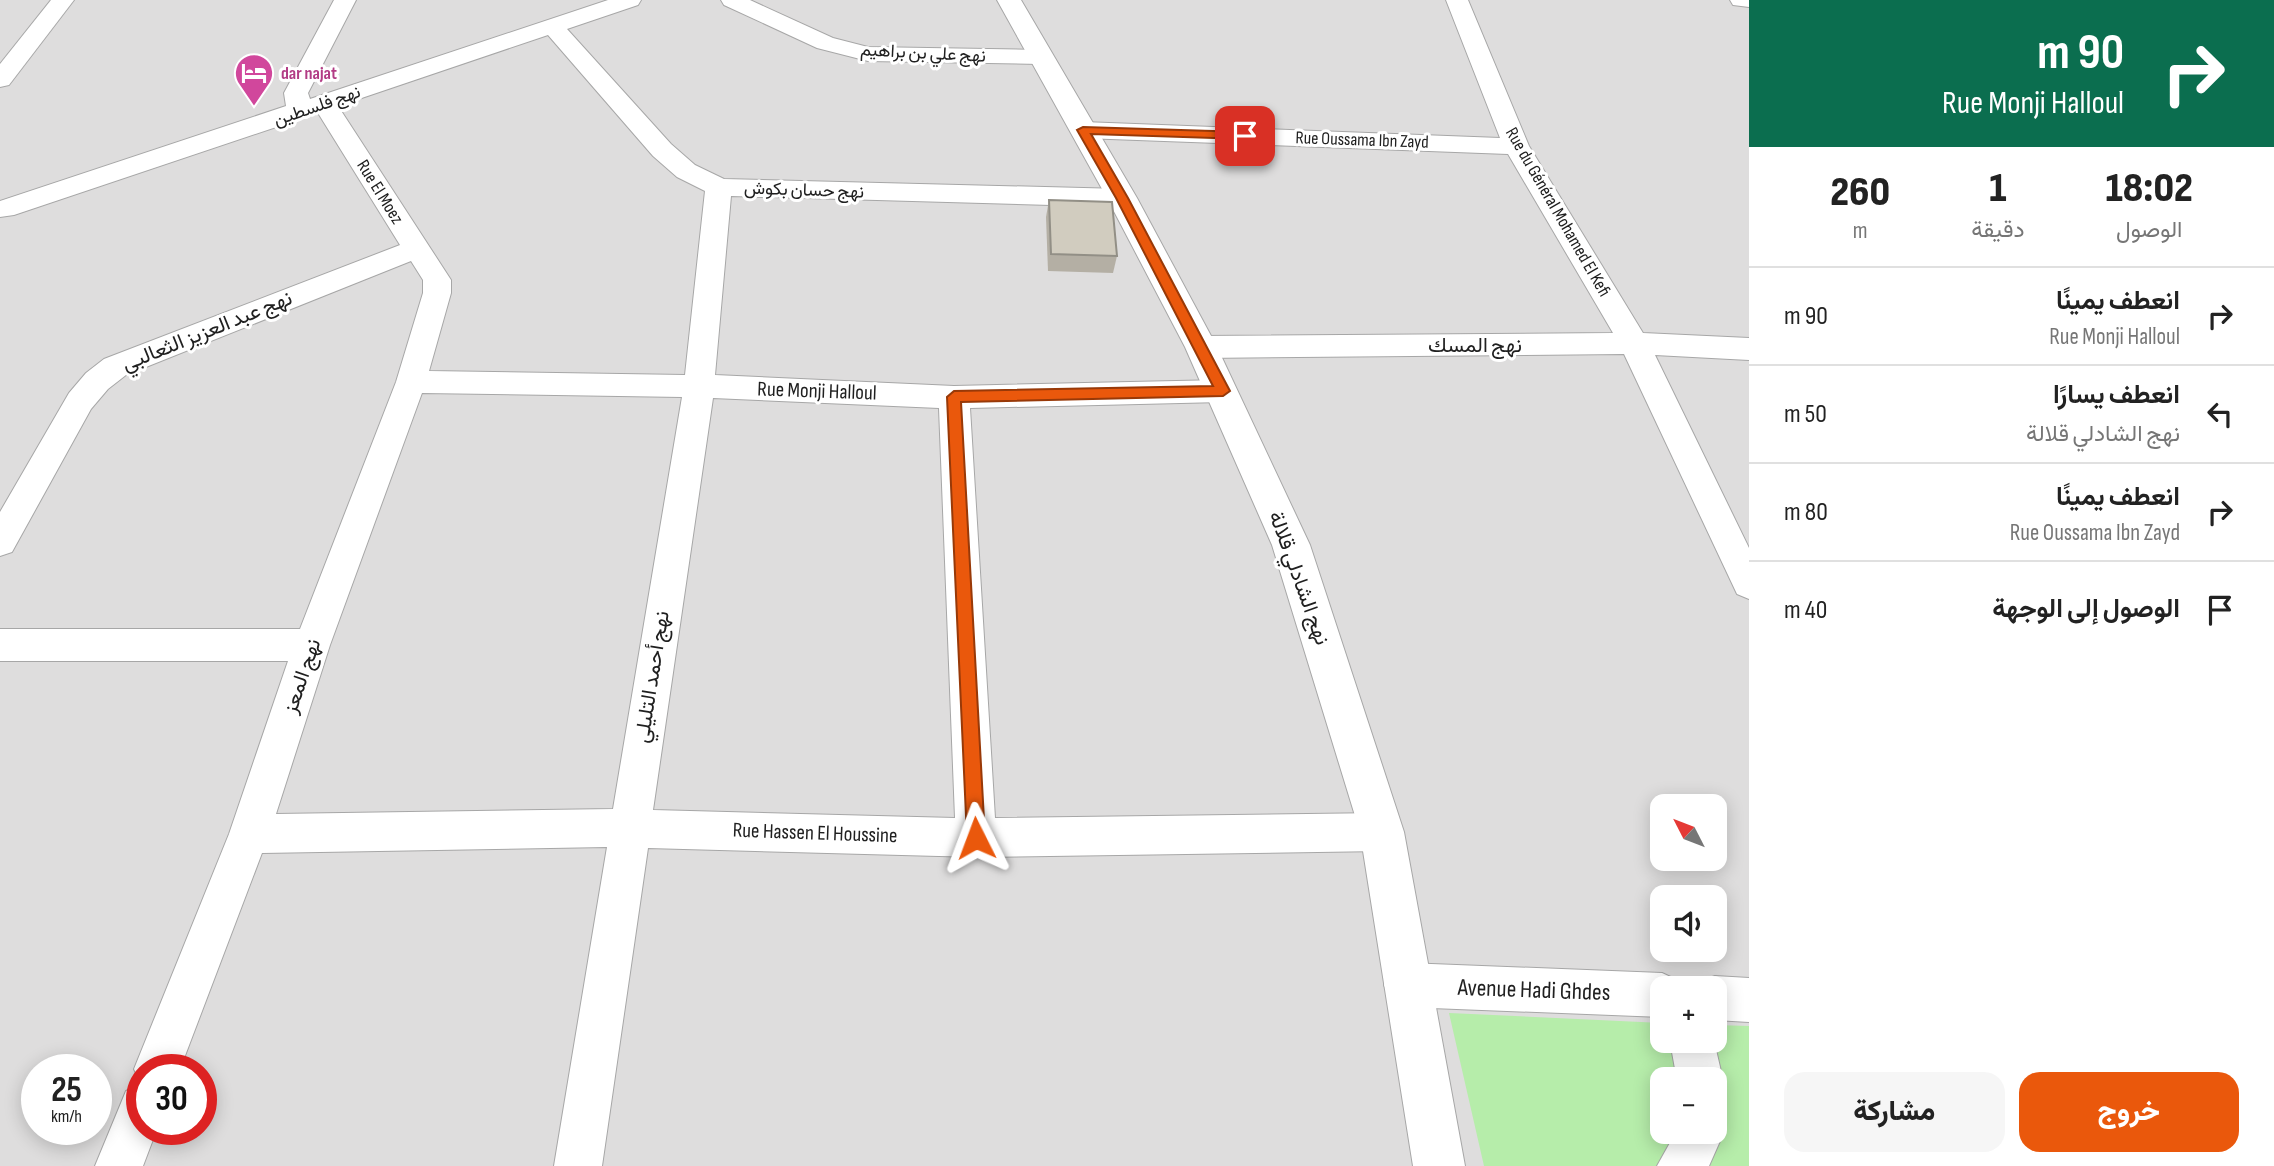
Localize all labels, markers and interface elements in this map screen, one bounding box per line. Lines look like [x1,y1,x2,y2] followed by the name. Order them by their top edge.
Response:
[2037,24,2124,83] text: 90 m
[2148,28,2239,119] icon: right
[859,39,986,71] street label: نهج علي بن براهيم
[233,52,275,107] hotel icon: dar najat
[281,63,337,84] place label: dar najat
[271,81,364,132] street label: نهج فلسطين
[1942,84,2124,123] text: Rue Monji Halloul
[1215,106,1275,166] pin
[1226,117,1264,155] icon: arrive
[1501,124,1615,300] street label: Rue du Général Mohamed El Kefi
[1295,127,1429,153] street label: Rue Oussama Ibn Zayd
[352,156,408,228] street label: Rue El Moez
[1989,163,2006,214] text: 1
[2106,163,2193,214] text: 18:02
[1830,167,1890,218] text: 260
[744,177,864,204] street label: نهج حسان بكوش
[1971,216,2024,244] text: دقيقة
[2116,216,2182,244] text: الوصول
[1853,217,1867,245] text: m
[118,285,297,380] street label: نهج عبد العزيز الثعالبي
[2056,286,2180,317] text: انعطف يمينًا
[2201,297,2239,335] icon: right
[1784,301,1828,332] text: 90 m
[2049,323,2180,351] text: Rue Monji Halloul
[1428,333,1522,359] street label: نهج المسك
[757,376,877,406] street label: Rue Monji Halloul
[2053,380,2180,411] text: انعطف يسارًا
[2201,395,2239,433] icon: left
[1784,399,1827,430] text: 50 m
[2026,420,2180,448] text: نهج الشادلي قلالة
[2056,482,2180,513] text: انعطف يمينًا
[2201,493,2239,531] icon: right
[1784,497,1828,528] text: 80 m
[1259,508,1335,650] street label: نهج الشادلي قلالة
[2010,519,2180,547] text: Rue Oussama Ibn Zayd
[2201,591,2239,629] icon: arrive
[1992,594,2180,625] text: الوصول إلى الوجهة
[1784,595,1827,626] text: 40 m
[629,609,679,745] street label: نهج أحمد التليلي
[277,635,327,718] street label: نهج المعز
[1650,794,1727,872] north arrow
[1650,794,1727,1144] map controls
[939,801,1013,875] position arrow
[732,818,898,848] street label: Rue Hassen El Houssine
[1650,885,1727,962] button: sound
[1456,973,1611,1007] street label: Avenue Hadi Ghdes
[1650,976,1727,1053] button: +
[126,1054,217,1145] speed limit sign: 30
[1650,1067,1727,1144] button: −
[51,1069,82,1112] text: 25
[1784,1072,2005,1152] button: مشاركة
[2019,1072,2239,1152] button: خروج
[51,1106,82,1127] text: km/h

